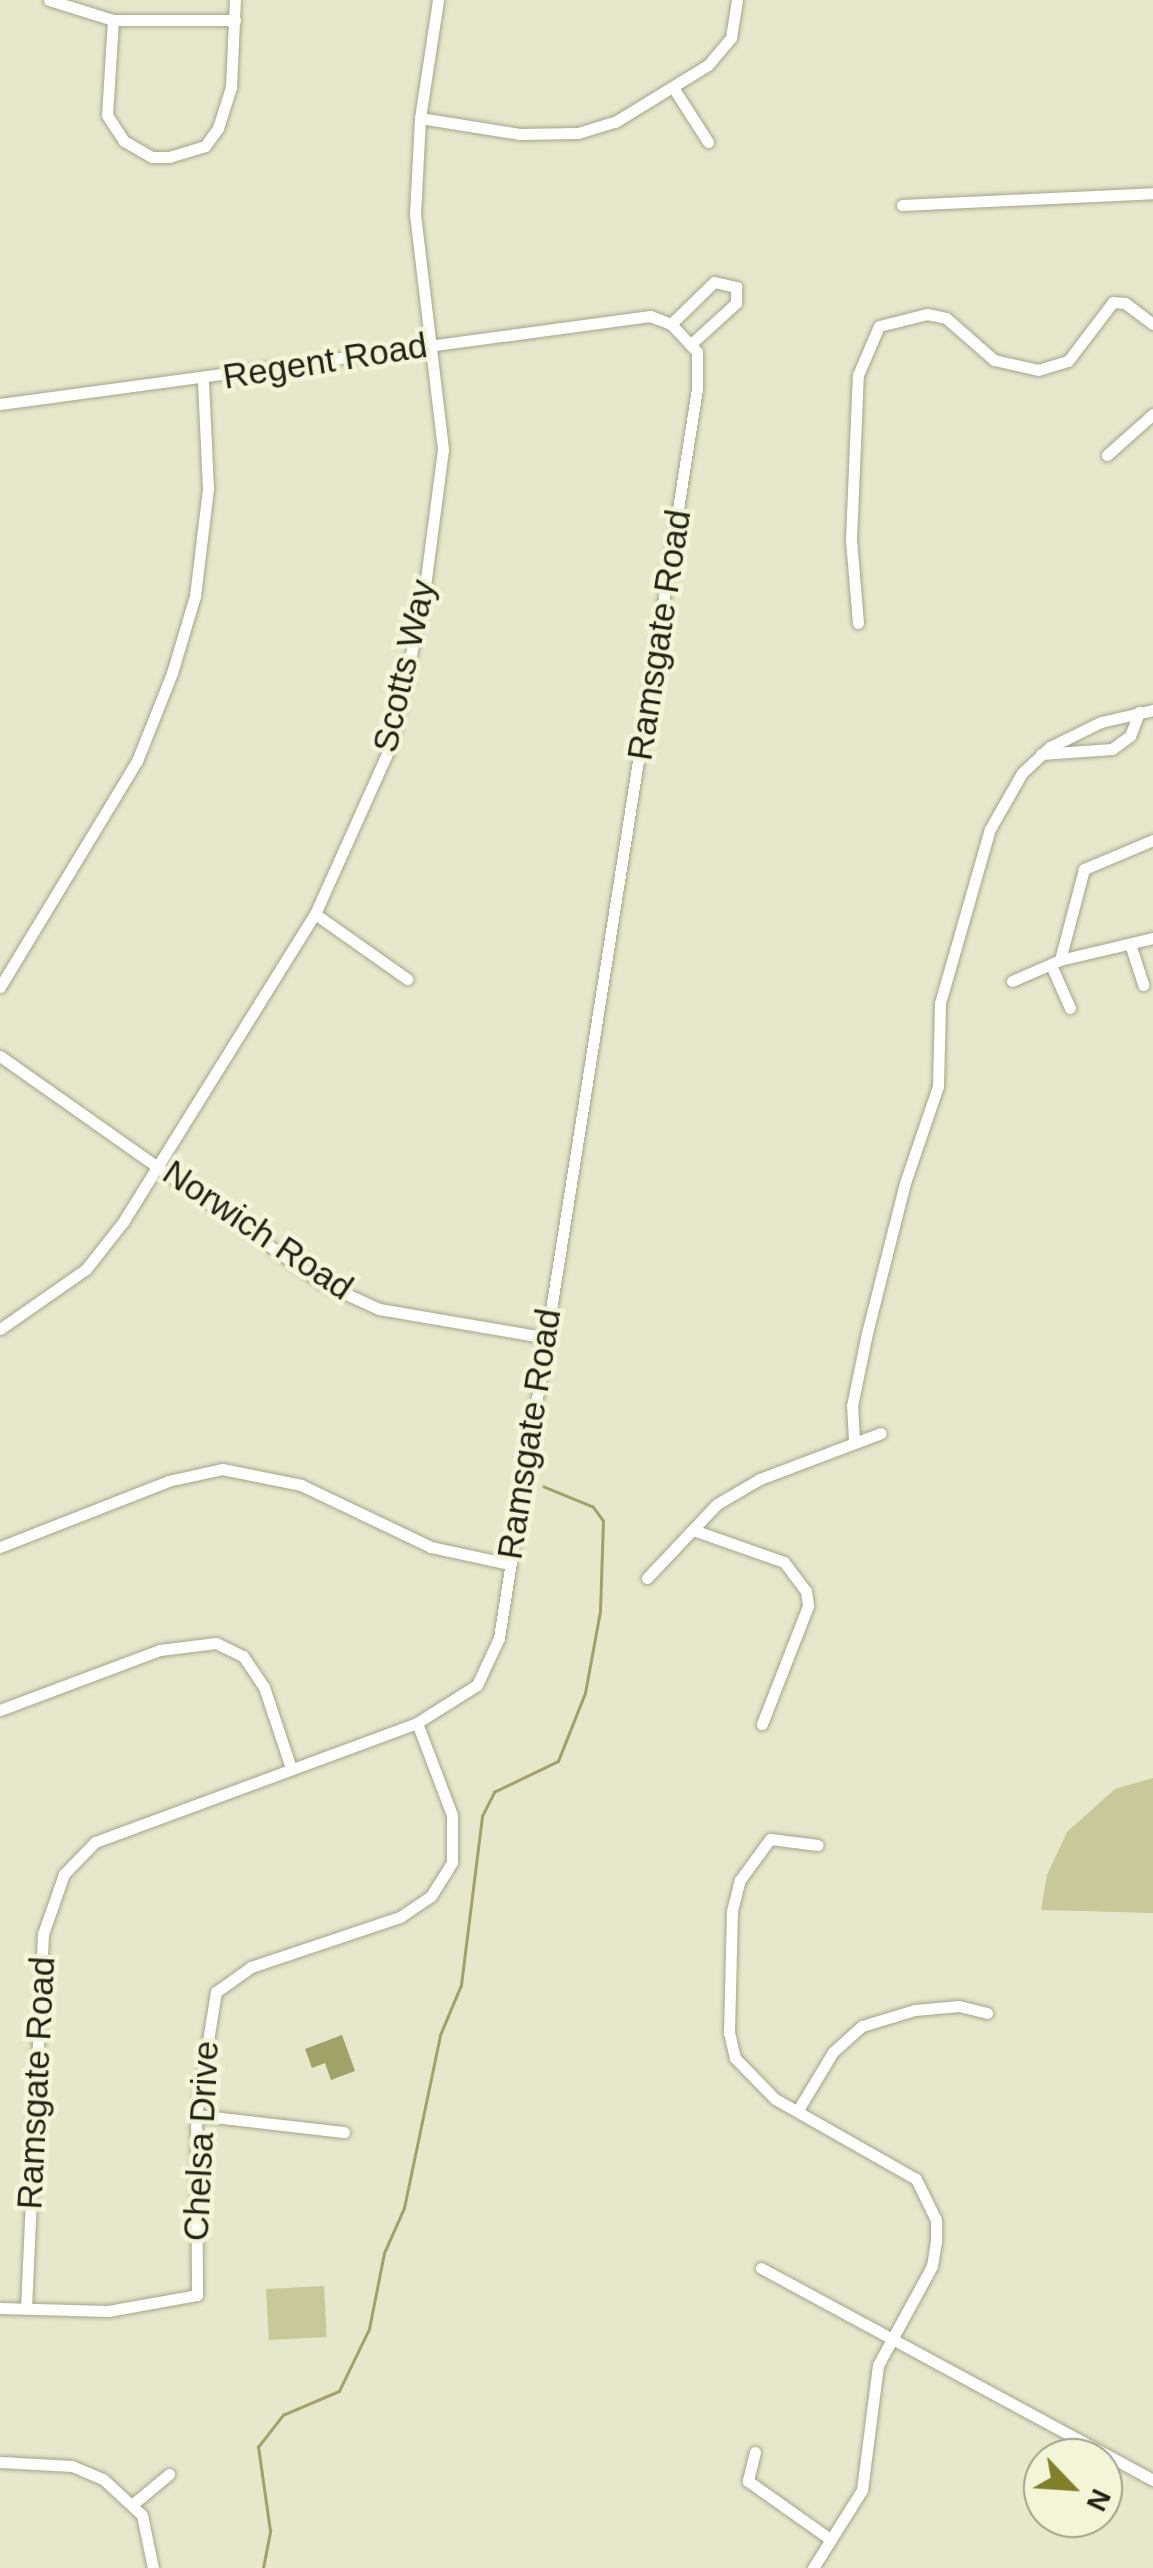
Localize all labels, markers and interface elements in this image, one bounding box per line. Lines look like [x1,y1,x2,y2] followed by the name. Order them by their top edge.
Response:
[220,324,430,398] street label: Regent Road
[618,507,700,763] street label: Ramsgate Road
[364,576,444,756] street label: Scotts Way
[155,1151,361,1309] street label: Norwich Road
[488,1306,570,1562] street label: Ramsgate Road
[8,1956,64,2210] street label: Ramsgate Road
[175,2040,227,2242] street label: Chelsa Drive
[1023,2438,1123,2538] north arrow
[1081,2484,1117,2516] text: N

